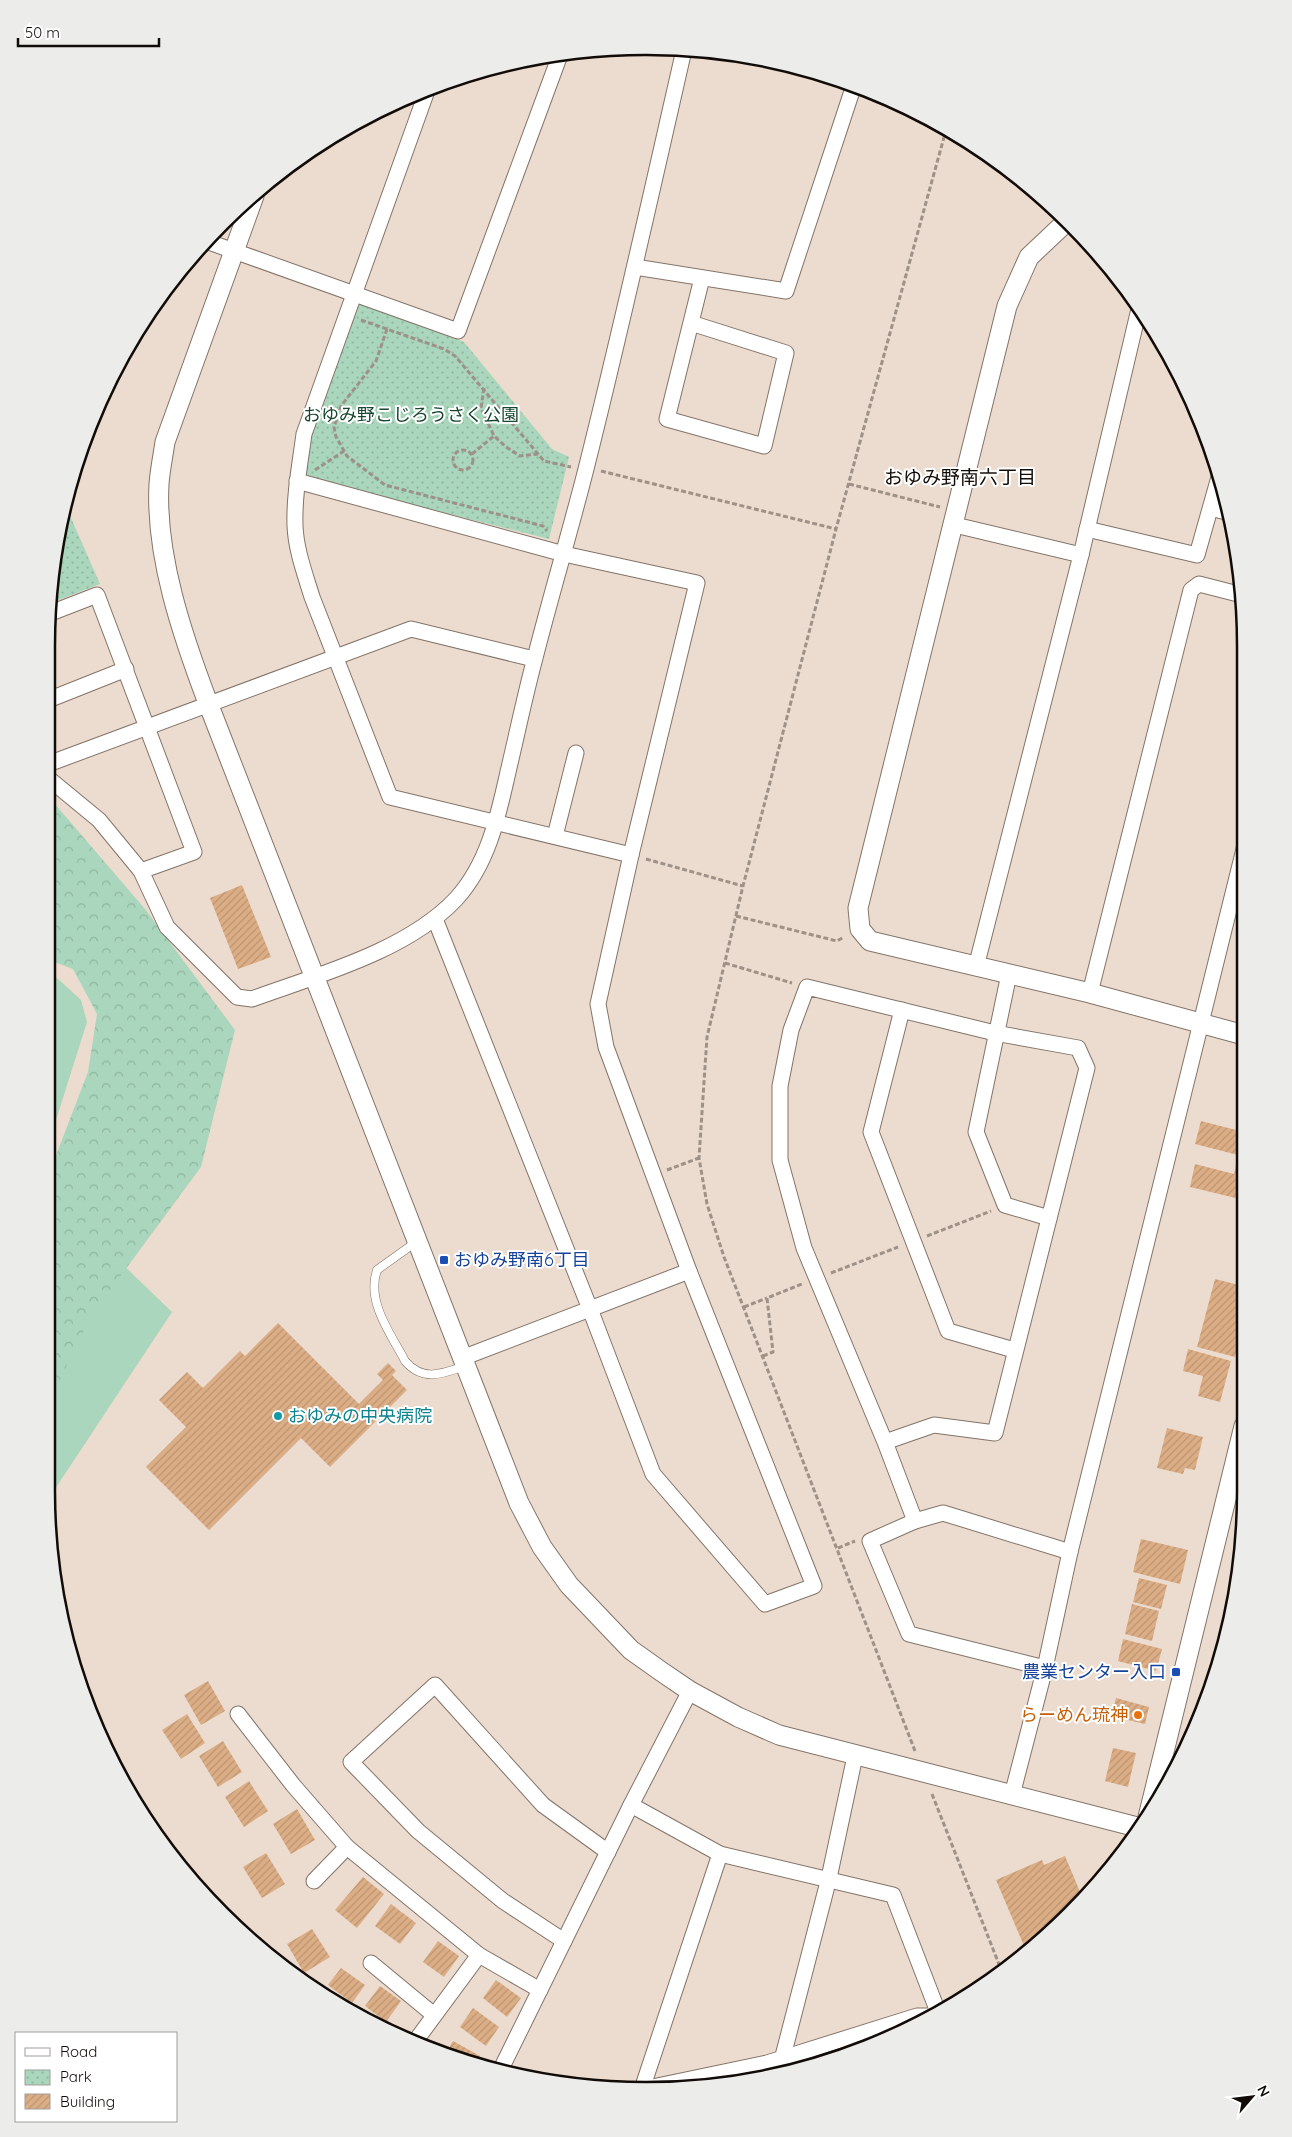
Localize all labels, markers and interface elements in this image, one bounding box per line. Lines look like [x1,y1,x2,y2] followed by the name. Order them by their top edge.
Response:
[18,15,159,47] scale bar
[25,23,60,42] text: 50 m
[303,403,519,426] park label: おゆみ野こじろうさく公園
[884,465,1036,489] district label: おゆみ野南六丁目
[454,1248,590,1271] place label: おゆみ野南6丁目
[438,1254,450,1266] marker: おゆみ野南6丁目
[288,1404,432,1427] place label: おゆみの中央病院
[272,1410,284,1422] marker: おゆみの中央病院
[1022,1660,1166,1683] place label: 農業センター入口
[1170,1666,1182,1678] marker: 農業センター入口
[1020,1703,1128,1726] place label: らーめん琉神
[1132,1709,1144,1721] marker: らーめん琉神
[15,2032,178,2122] legend
[60,2042,97,2061] text: Road
[60,2067,92,2086] text: Park
[1227,2072,1277,2122] north arrow
[1253,2082,1274,2100] text: N
[60,2092,115,2111] text: Building

